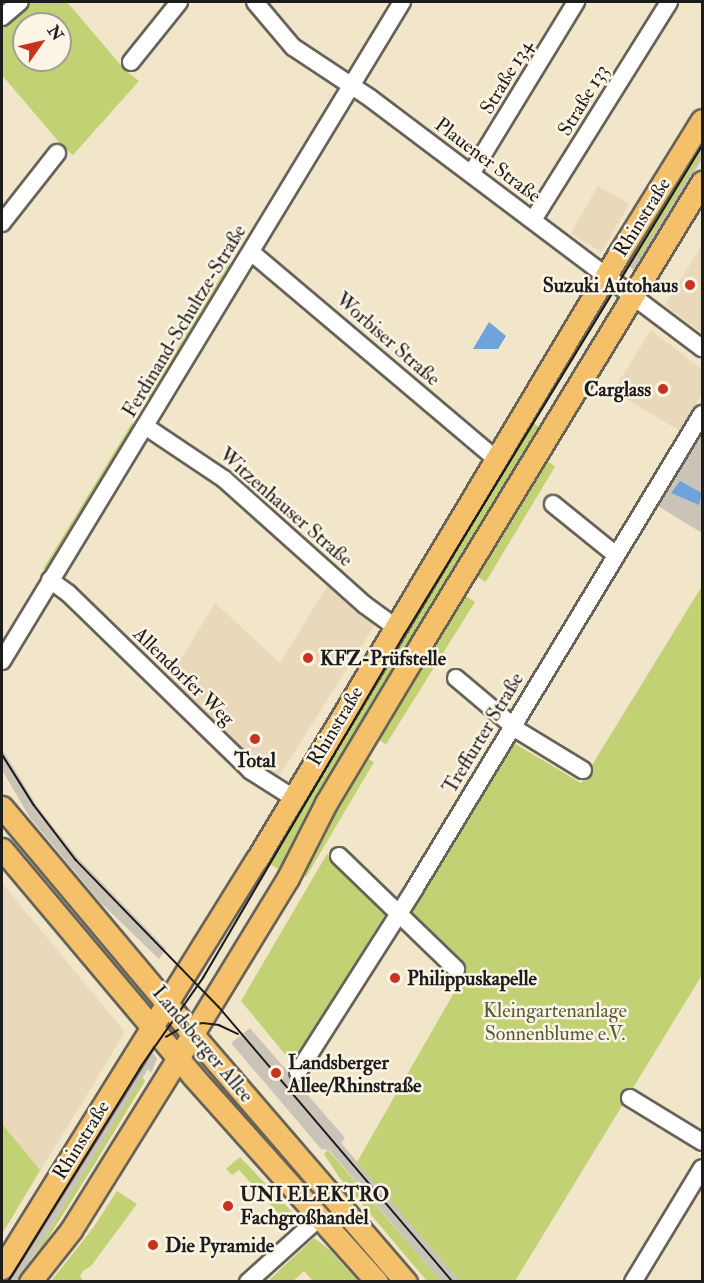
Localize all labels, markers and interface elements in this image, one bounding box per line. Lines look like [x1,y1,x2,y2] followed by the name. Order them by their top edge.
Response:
[12,12,72,72] north arrow
[43,22,68,45] text: N
[475,36,537,118] street label: Straße 134
[552,60,614,140] street label: Straße 133
[430,112,546,208] street label: Plauener Straße
[608,173,676,261] street label: Rhinstraße
[117,220,251,422] street label: Ferdinand-Schultze-Straße
[543,273,678,297] place label: Suzuki Autohaus
[683,278,697,292] marker: Suzuki Autohaus
[331,287,445,391] street label: Worbiser Straße
[584,377,651,401] place label: Carglass
[656,382,670,396] marker: Carglass
[214,443,358,571] street label: Witzenhauser Straße
[128,622,240,730] street label: Allendorfer Weg
[320,646,446,670] place label: KFZ-Prüfstelle
[301,651,315,665] marker: KFZ-Prüfstelle
[438,668,528,798] street label: Treffurter Straße
[302,682,368,770] street label: Rhinstraße
[248,732,262,746] marker: Total
[234,748,276,772] place label: Total
[407,966,537,990] place label: Philippuskapelle
[388,971,402,985] marker: Philippuskapelle
[147,981,259,1107] street label: Landsberger Allee
[483,999,627,1046] park label: Kleingartenanlage Sonnenblume e.V.
[288,1050,421,1097] place label: Landsberger Allee/Rhinstraße
[269,1066,283,1080] marker: Landsberger Allee/Rhinstraße
[47,1096,115,1184] street label: Rhinstraße
[240,1182,389,1229] place label: UNI ELEKTRO Fachgroßhandel
[221,1199,235,1213] marker: UNI ELEKTRO Fachgroßhandel
[165,1233,274,1257] place label: Die Pyramide
[146,1238,160,1252] marker: Die Pyramide

